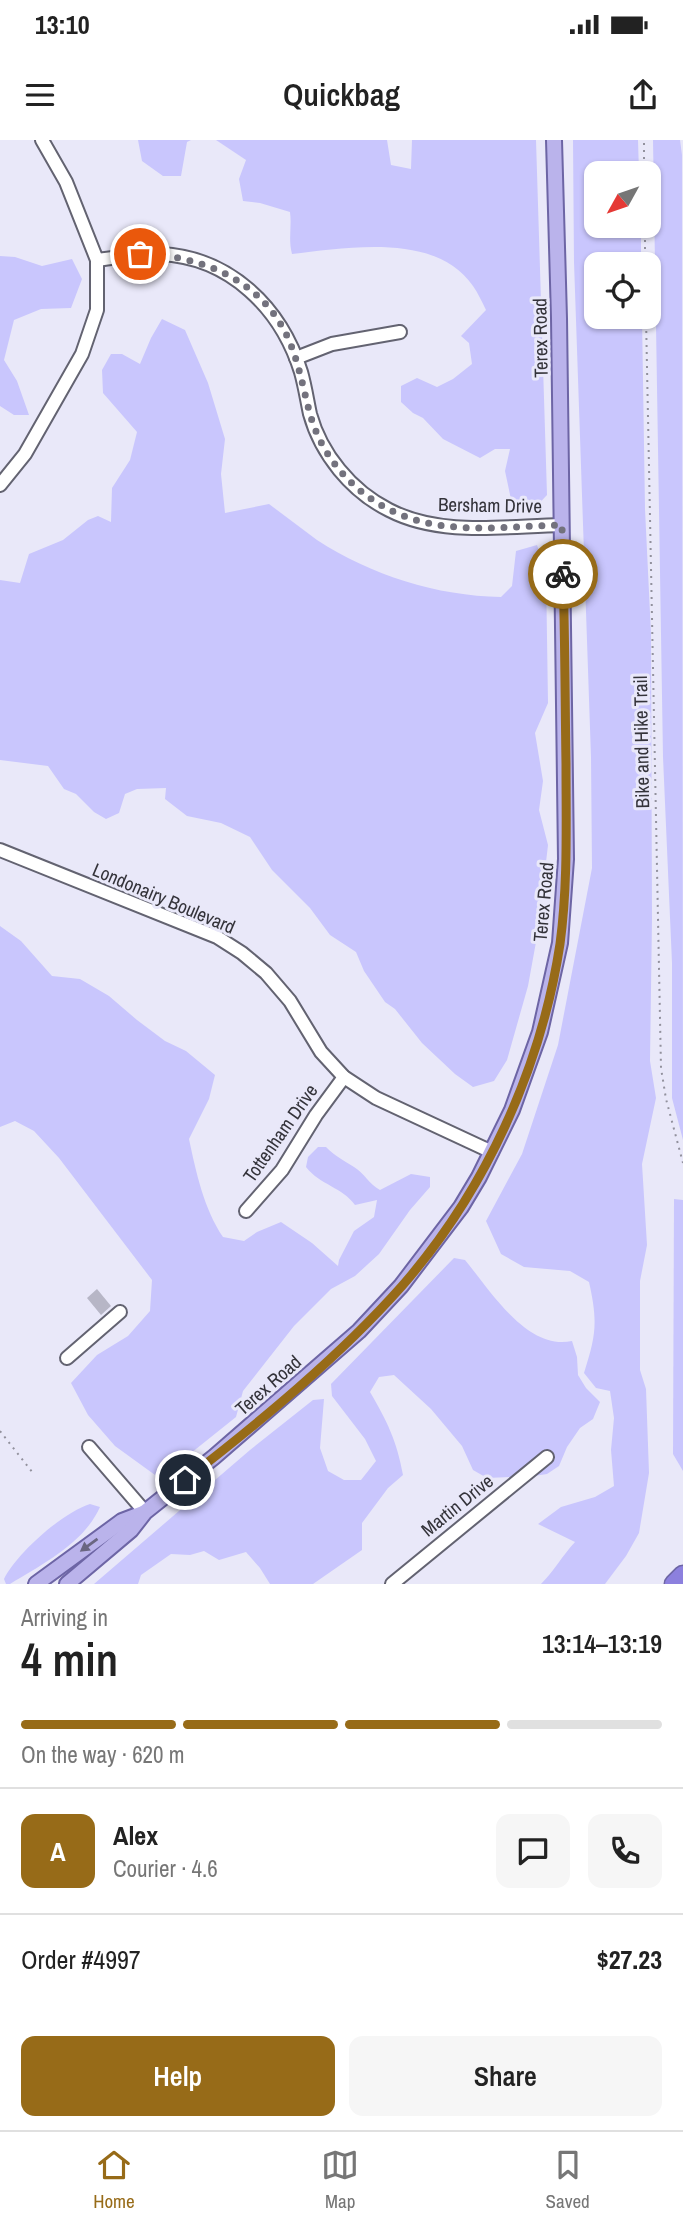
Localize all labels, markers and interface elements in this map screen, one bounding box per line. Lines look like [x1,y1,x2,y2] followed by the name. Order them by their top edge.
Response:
[35,7,90,42] text: 13:10
[283,73,400,116] text: Quickbag
[21,76,59,114] icon: menu
[624,76,662,114] icon: share
[584,161,662,238] north arrow
[584,161,661,329] map controls
[110,224,170,284] pin
[121,235,159,273] icon: bag
[584,252,661,329] button: locate
[526,298,554,378] street label: Terex Road
[438,491,542,519] street label: Bersham Drive
[528,539,598,609] courier
[544,555,582,593] icon: bike
[627,676,655,808] street label: Bike and Hike Trail
[89,856,239,940] street label: Londonairy Boulevard
[527,861,559,943] street label: Terex Road
[237,1079,323,1187] street label: Tottenham Drive
[229,1349,307,1421] street label: Terex Road
[155,1450,215,1510] pin
[166,1461,204,1499] icon: home
[416,1468,498,1542] street label: Martin Drive
[80,1538,98,1552] one-way arrow
[21,1602,108,1633] text: Arriving in
[542,1626,662,1661] text: 13:14–13:19
[21,1628,118,1690] text: 4 min
[21,1739,185,1770] text: On the way · 620 m
[496,1814,570,1888] button: chat
[588,1814,662,1888] button: phone
[113,1818,158,1853] text: Alex
[50,1834,66,1869] text: A
[113,1853,218,1884] text: Courier · 4.6
[21,1942,141,1977] text: Order #4997
[597,1942,662,1977] text: $27.23
[21,2036,335,2116] button: Help
[349,2036,662,2116] button: Share
[93,2146,135,2214] tab: Home
[321,2146,359,2214] tab: Map
[546,2146,590,2214] tab: Saved

